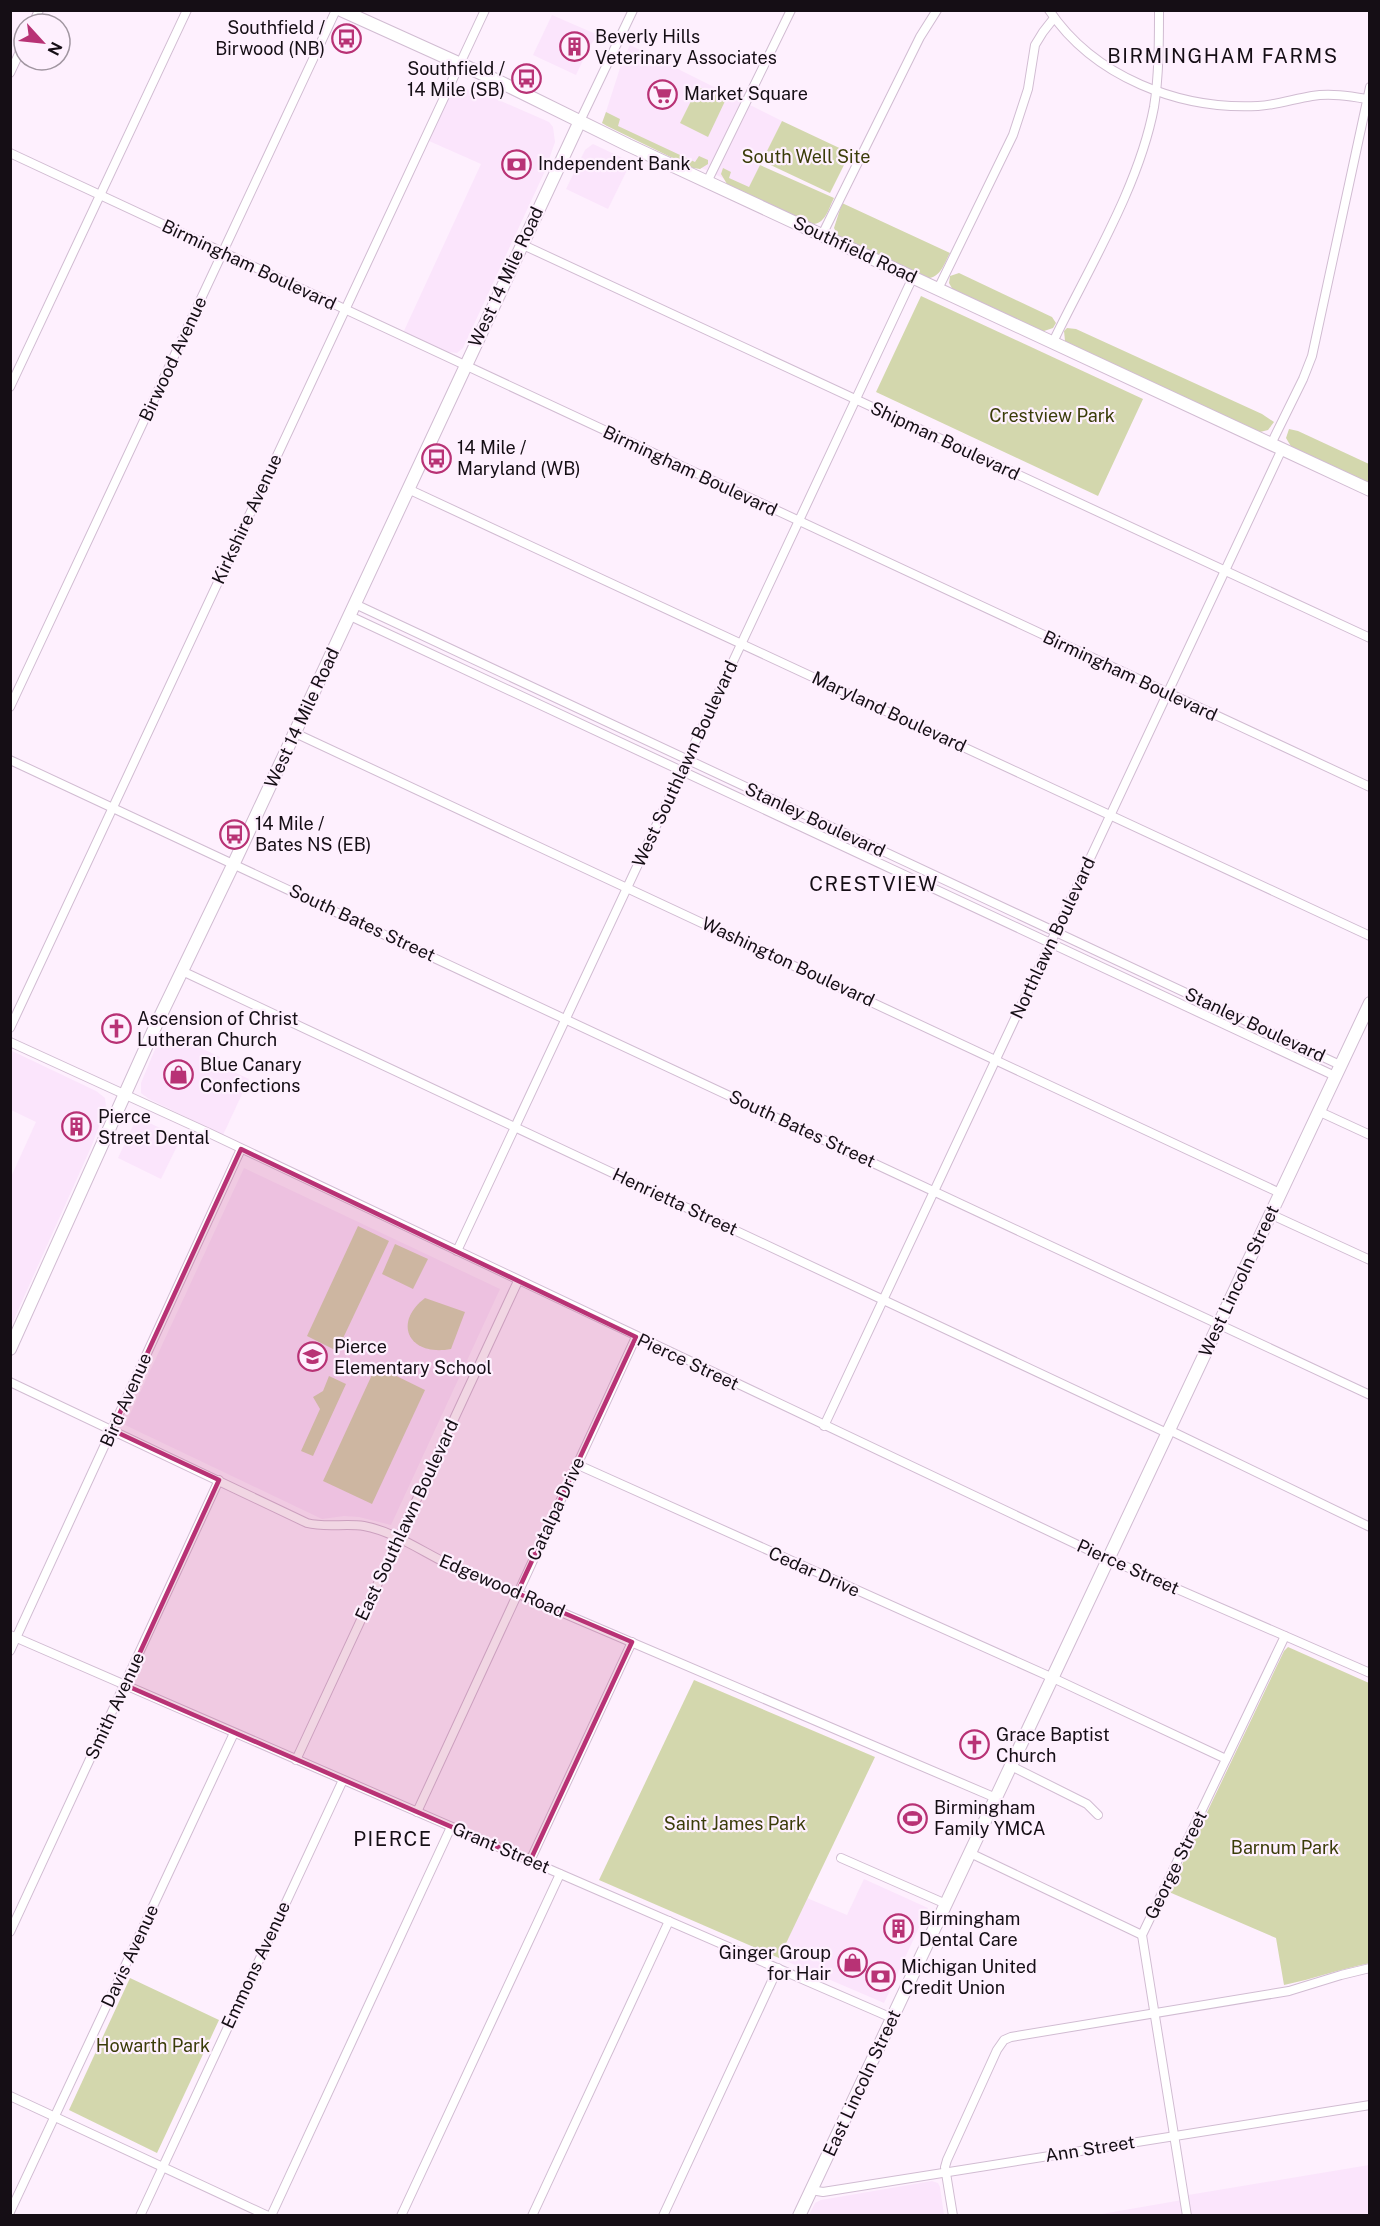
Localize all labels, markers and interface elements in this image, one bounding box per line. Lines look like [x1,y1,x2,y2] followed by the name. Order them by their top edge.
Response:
[12,12,72,72] north arrow
[215,17,326,59] place label: Southfield / Birwood (NB)
[330,22,362,54] bus stop icon: Southfield / Birwood (NB)
[595,26,777,68] place label: Beverly Hills Veterinary Associates
[558,31,590,63] building icon: Beverly Hills Veterinary Associates
[44,39,66,58] text: N
[1107,44,1339,68] district label: BIRMINGHAM FARMS
[407,58,506,100] place label: Southfield / 14 Mile (SB)
[510,63,542,95] bus stop icon: Southfield / 14 Mile (SB)
[647,78,679,110] supermarket icon: Market Square
[684,83,808,104] place label: Market Square
[741,146,871,167] park label: South Well Site
[501,148,533,180] bank icon: Independent Bank
[538,153,691,174] place label: Independent Bank
[464,203,547,350] street label: West 14 Mile Road
[790,212,920,287] street label: Southfield Road
[159,215,340,314] street label: Birmingham Boulevard
[134,293,211,424] street label: Birwood Avenue
[867,397,1023,484] street label: Shipman Boulevard
[989,405,1115,426] park label: Crestview Park
[600,421,781,520] street label: Birmingham Boulevard
[457,437,581,479] place label: 14 Mile / Maryland (WB)
[420,442,452,474] bus stop icon: 14 Mile / Maryland (WB)
[207,450,286,587] street label: Kirkshire Avenue
[1040,626,1221,725] street label: Birmingham Boulevard
[260,644,343,791] street label: West 14 Mile Road
[627,657,742,870] street label: West Southlawn Boulevard
[809,667,970,757] street label: Maryland Boulevard
[742,778,889,861] street label: Stanley Boulevard
[255,813,371,855] place label: 14 Mile / Bates NS (EB)
[218,818,250,850] bus stop icon: 14 Mile / Bates NS (EB)
[1006,854,1099,1022] street label: Northlawn Boulevard
[809,872,939,896] district label: CRESTVIEW
[286,879,439,966] street label: South Bates Street
[699,912,878,1011] street label: Washington Boulevard
[1182,983,1329,1066] street label: Stanley Boulevard
[137,1008,299,1050] place label: Ascension of Christ Lutheran Church
[100,1013,132,1045] church icon: Ascension of Christ Lutheran Church
[200,1054,302,1096] place label: Blue Canary Confections
[163,1059,195,1091] shop icon: Blue Canary Confections
[726,1085,879,1172] street label: South Bates Street
[98,1106,210,1148] place label: Pierce Street Dental
[61,1111,93,1143] building icon: Pierce Street Dental
[609,1163,741,1240] street label: Henrietta Street
[1194,1202,1283,1360] street label: West Lincoln Street
[634,1329,742,1394] street label: Pierce Street
[334,1336,492,1378] place label: Pierce Elementary School
[297,1341,329,1373] school or university icon: Pierce Elementary School
[96,1350,156,1450] street label: Bird Avenue
[351,1416,462,1624] street label: East Southlawn Boulevard
[522,1454,589,1564] street label: Catalpa Drive
[1074,1535,1183,1598] street label: Pierce Street
[765,1542,863,1601] street label: Cedar Drive
[436,1550,568,1622] street label: Edgewood Road
[81,1649,149,1763] street label: Smith Avenue
[996,1724,1110,1766] place label: Grace Baptist Church
[959,1729,991,1761] church icon: Grace Baptist Church
[934,1797,1046,1839] place label: Birmingham Family YMCA
[897,1802,929,1834] sports icon: Birmingham Family YMCA
[1140,1807,1211,1923] street label: George Street
[664,1813,806,1834] park label: Saint James Park
[449,1818,553,1877] street label: Grant Street
[353,1827,433,1851] district label: PIERCE
[1231,1837,1339,1858] park label: Barnum Park
[217,1898,294,2032] street label: Emmons Avenue
[97,1901,163,2010] street label: Davis Avenue
[919,1908,1020,1950] place label: Birmingham Dental Care
[882,1913,914,1945] building icon: Birmingham Dental Care
[719,1942,831,1984] place label: Ginger Group for Hair
[836,1947,868,1979] shop icon: Ginger Group for Hair
[901,1956,1037,1998] place label: Michigan United Credit Union
[864,1961,896,1993] bank icon: Michigan United Credit Union
[818,2006,905,2159] street label: East Lincoln Street
[96,2035,210,2056] park label: Howarth Park
[1044,2131,1136,2166] street label: Ann Street

